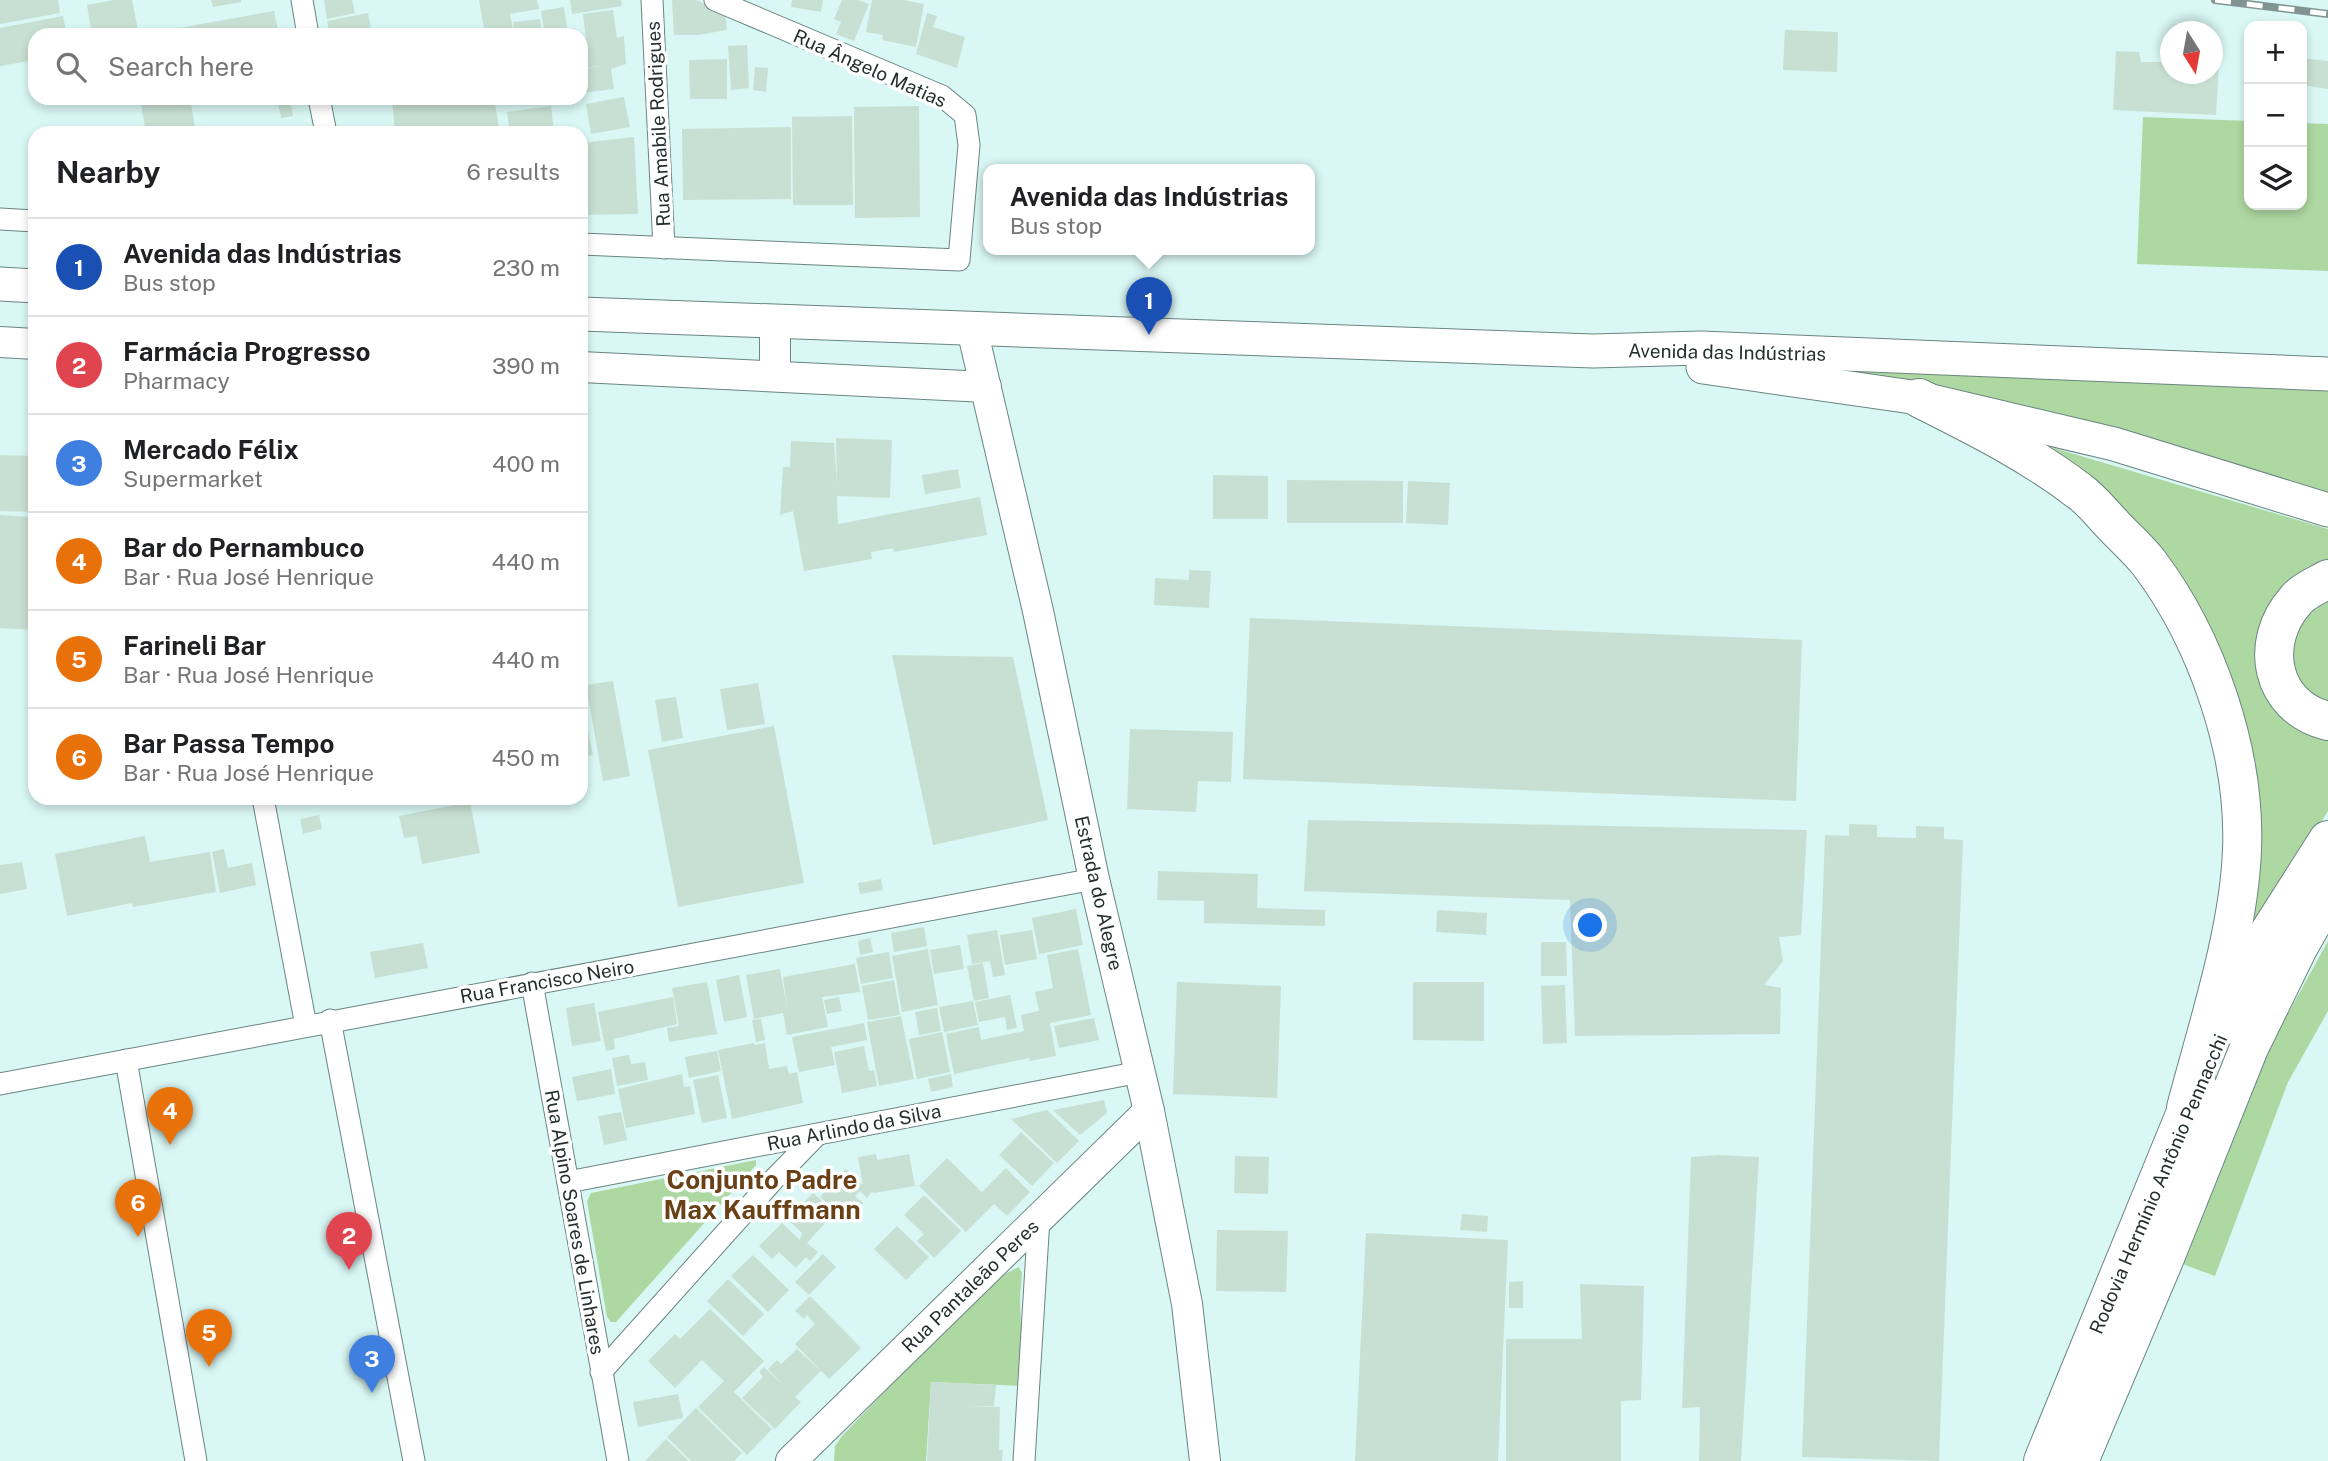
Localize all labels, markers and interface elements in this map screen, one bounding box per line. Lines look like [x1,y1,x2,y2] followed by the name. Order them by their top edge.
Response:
[642,21,674,227] street label: Rua Amabile Rodrigues
[2160,21,2223,84] north arrow
[2244,21,2307,210] map controls
[2244,21,2307,84] button: +
[790,24,950,112] street label: Rua Ângelo Matias
[28,28,588,105] search box
[52,48,90,86] icon: search
[108,51,254,82] text: Search here
[2244,84,2307,147] button: −
[2244,147,2307,210] button: layers
[56,154,160,190] text: Nearby
[467,158,560,185] text: 6 results
[983,164,1315,255] popup
[1010,181,1288,212] text: Avenida das Indústrias
[1010,212,1102,239] text: Bus stop
[123,238,402,269] text: Avenida das Indústrias
[74,254,84,281] text: 1
[492,254,560,281] text: 230 m
[123,269,216,296] text: Bus stop
[1126,277,1172,335] pin: 1
[123,336,370,367] text: Farmácia Progresso
[1628,339,1826,365] street label: Avenida das Indústrias
[72,352,86,379] text: 2
[492,352,560,379] text: 390 m
[123,367,230,394] text: Pharmacy
[123,434,299,465] text: Mercado Félix
[71,450,87,477] text: 3
[492,450,560,477] text: 400 m
[123,465,263,492] text: Supermarket
[123,532,364,563] text: Bar do Pernambuco
[71,548,87,575] text: 4
[492,548,560,575] text: 440 m
[123,563,374,590] text: Bar · Rua José Henrique
[123,630,266,661] text: Farineli Bar
[71,646,87,673] text: 5
[492,646,560,673] text: 440 m
[123,661,374,688] text: Bar · Rua José Henrique
[123,728,334,759] text: Bar Passa Tempo
[71,744,87,771] text: 6
[491,744,560,771] text: 450 m
[123,759,374,786] text: Bar · Rua José Henrique
[1070,813,1128,973] street label: Estrada do Alegre
[1573,908,1607,942] your location
[458,955,636,1007] street label: Rua Francisco Neiro
[2085,1031,2231,1337] street label: Rodovia Hermínio Antônio Pennacchi
[147,1087,193,1145] pin: 4
[541,1088,609,1356] street label: Rua Alpino Soares de Linhares
[765,1099,943,1155] street label: Rua Arlindo da Silva
[663,1164,861,1225] district label: Conjunto Padre Max Kauffmann
[115,1179,161,1237] pin: 6
[326,1212,372,1270] pin: 2
[897,1215,1043,1357] street label: Rua Pantaleão Peres
[186,1309,232,1367] pin: 5
[349,1335,395,1393] pin: 3

